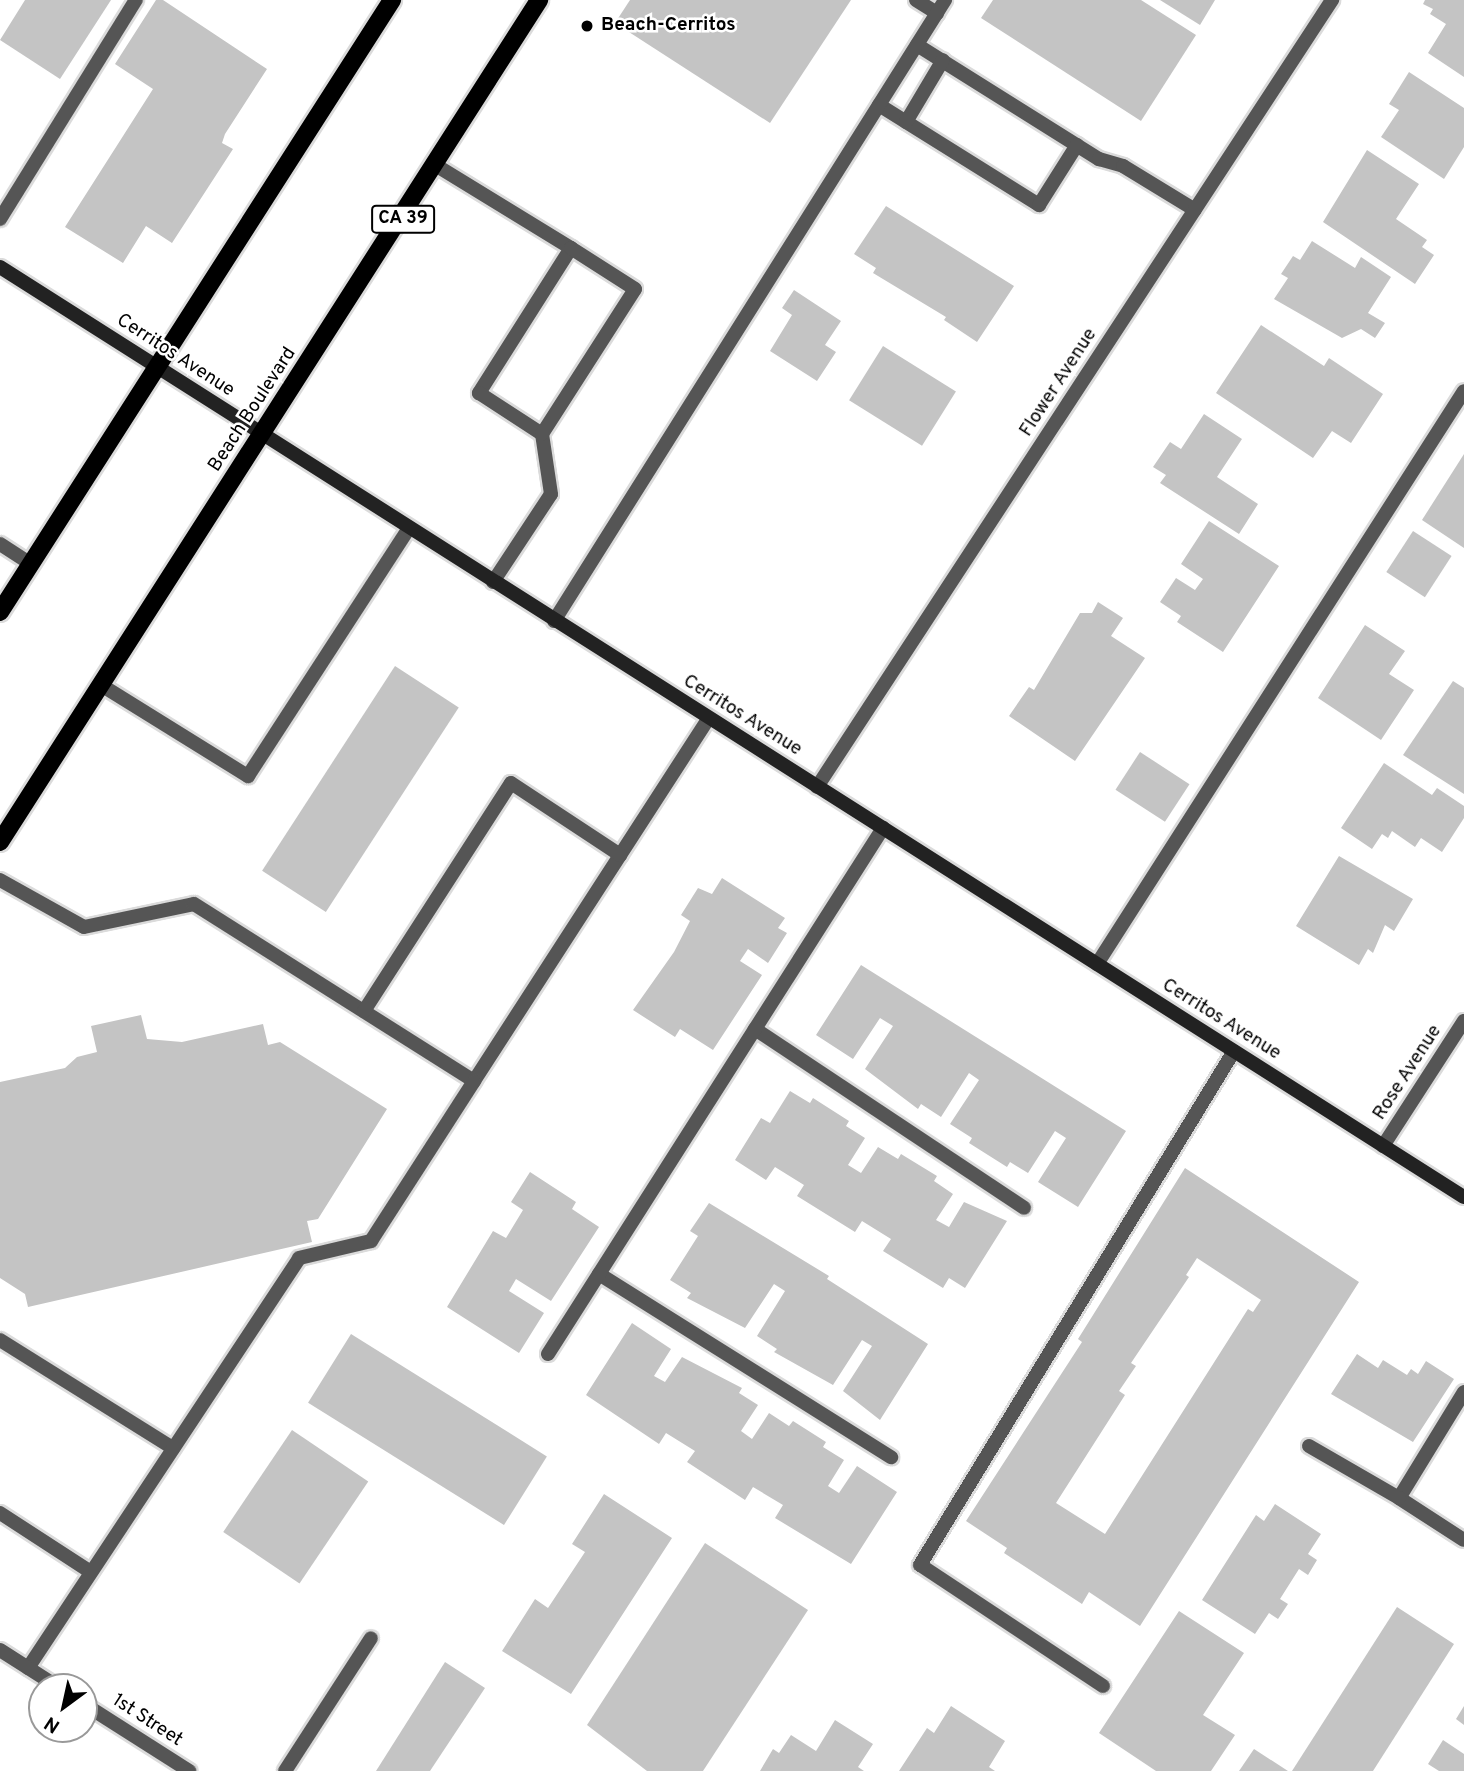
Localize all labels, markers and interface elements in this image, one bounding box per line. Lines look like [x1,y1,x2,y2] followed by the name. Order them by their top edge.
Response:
[601,15,736,37] place label: Beach-Cerritos
[579,18,595,34] marker: Beach-Cerritos
[370,204,436,233] road number: CA 39
[112,309,238,403] street label: Cerritos Avenue
[1015,324,1103,442] street label: Flower Avenue
[204,344,302,476] street label: Beach Boulevard
[678,670,806,762] street label: Cerritos Avenue
[1157,974,1285,1066] street label: Cerritos Avenue
[1369,1021,1447,1125] street label: Rose Avenue
[28,1673,98,1743] north arrow
[108,1690,186,1752] street label: 1st Street
[40,1710,65,1738] text: N

